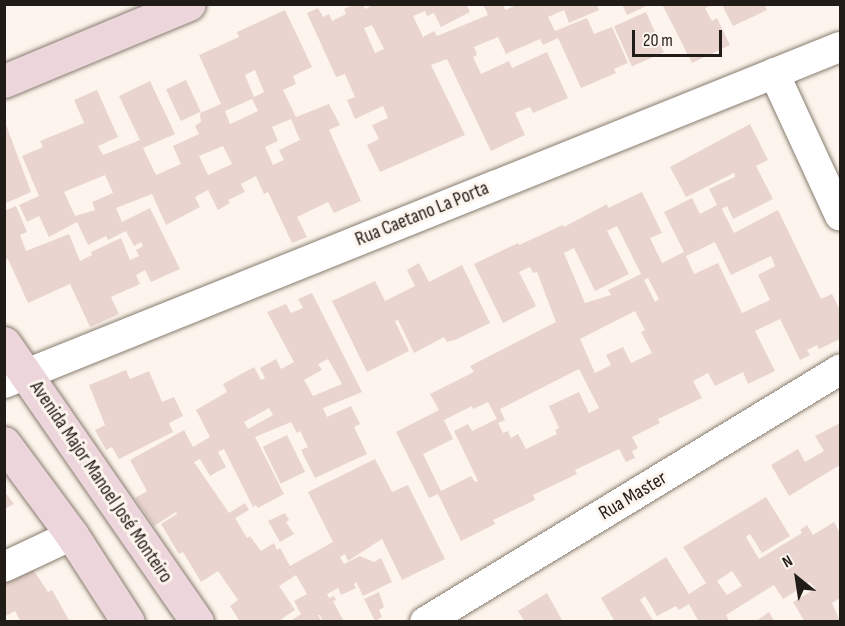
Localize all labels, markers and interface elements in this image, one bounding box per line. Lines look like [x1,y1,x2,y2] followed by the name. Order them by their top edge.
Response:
[635,18,725,56] scale bar
[643,30,673,51] text: 20 m
[352,176,492,252] street label: Rua Caetano La Porta
[24,377,178,587] street label: Avenida Major Manoel José Monteiro
[595,466,671,526] street label: Rua Master
[767,548,827,608] north arrow
[779,552,796,572] text: N

